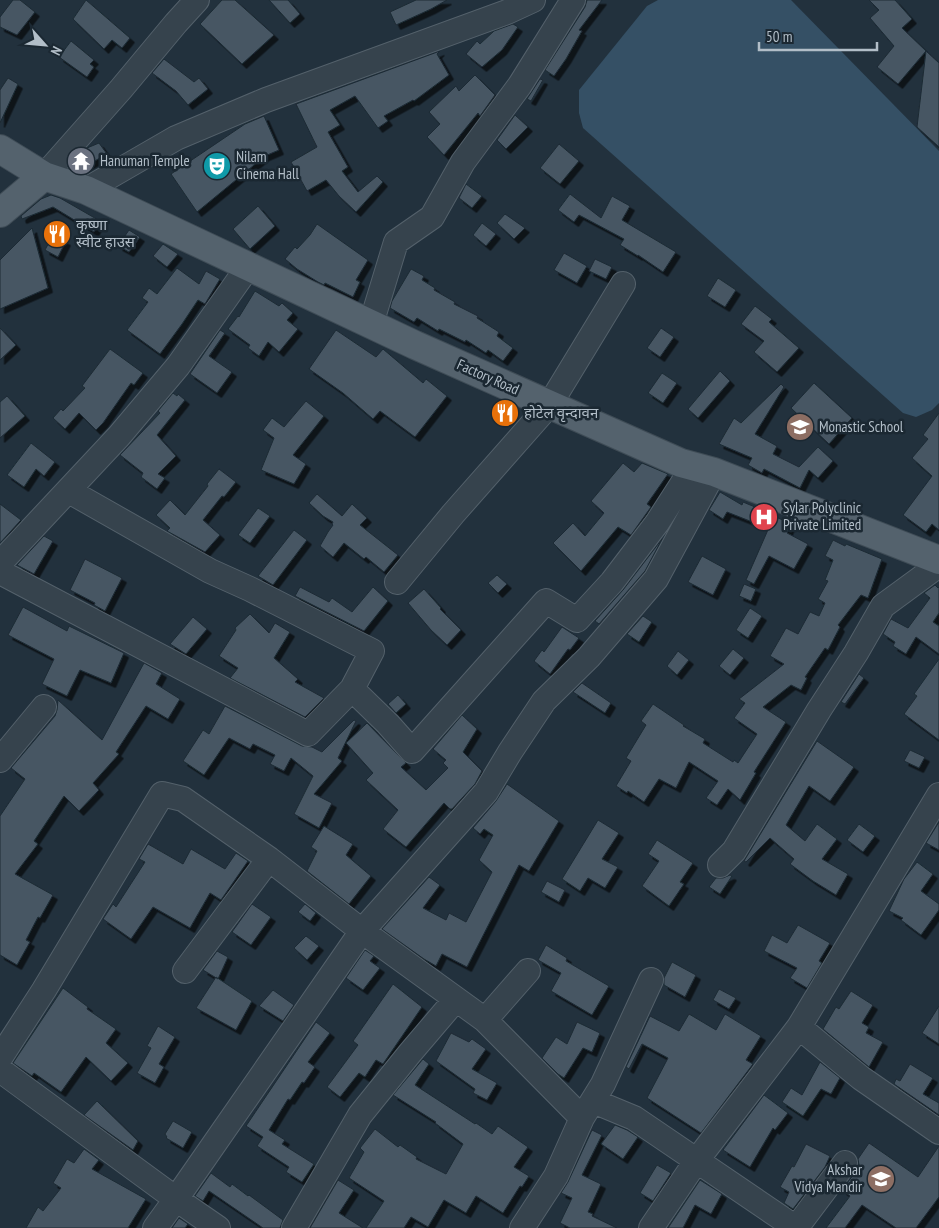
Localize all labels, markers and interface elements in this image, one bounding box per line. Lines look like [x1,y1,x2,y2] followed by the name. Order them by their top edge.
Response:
[20,20,70,70] north arrow
[759,20,876,52] scale bar
[766,27,792,46] text: 50 m
[47,43,66,58] text: N
[66,146,96,176] temple icon: Hanuman Temple
[236,147,299,183] place label: Nilam Cinema Hall
[100,151,190,170] place label: Hanuman Temple
[202,151,232,181] theatre icon: Nilam Cinema Hall
[76,215,136,251] place label: कृष्णा स्वीट हाउस
[42,219,72,249] restaurant icon: कृष्णा स्वीट हाउस
[454,354,522,399] street label: Factory Road
[490,398,520,428] restaurant icon: होटेल वृन्दावन
[524,403,599,423] place label: होटेल वृन्दावन
[785,412,815,442] school or university icon: Monastic School
[819,417,904,436] place label: Monastic School
[783,498,862,534] place label: Sylar Polyclinic Private Limited
[749,502,779,532] hospital icon: Sylar Polyclinic Private Limited
[793,1160,863,1196] place label: Akshar Vidya Mandir
[866,1164,896,1194] school or university icon: Akshar Vidya Mandir

